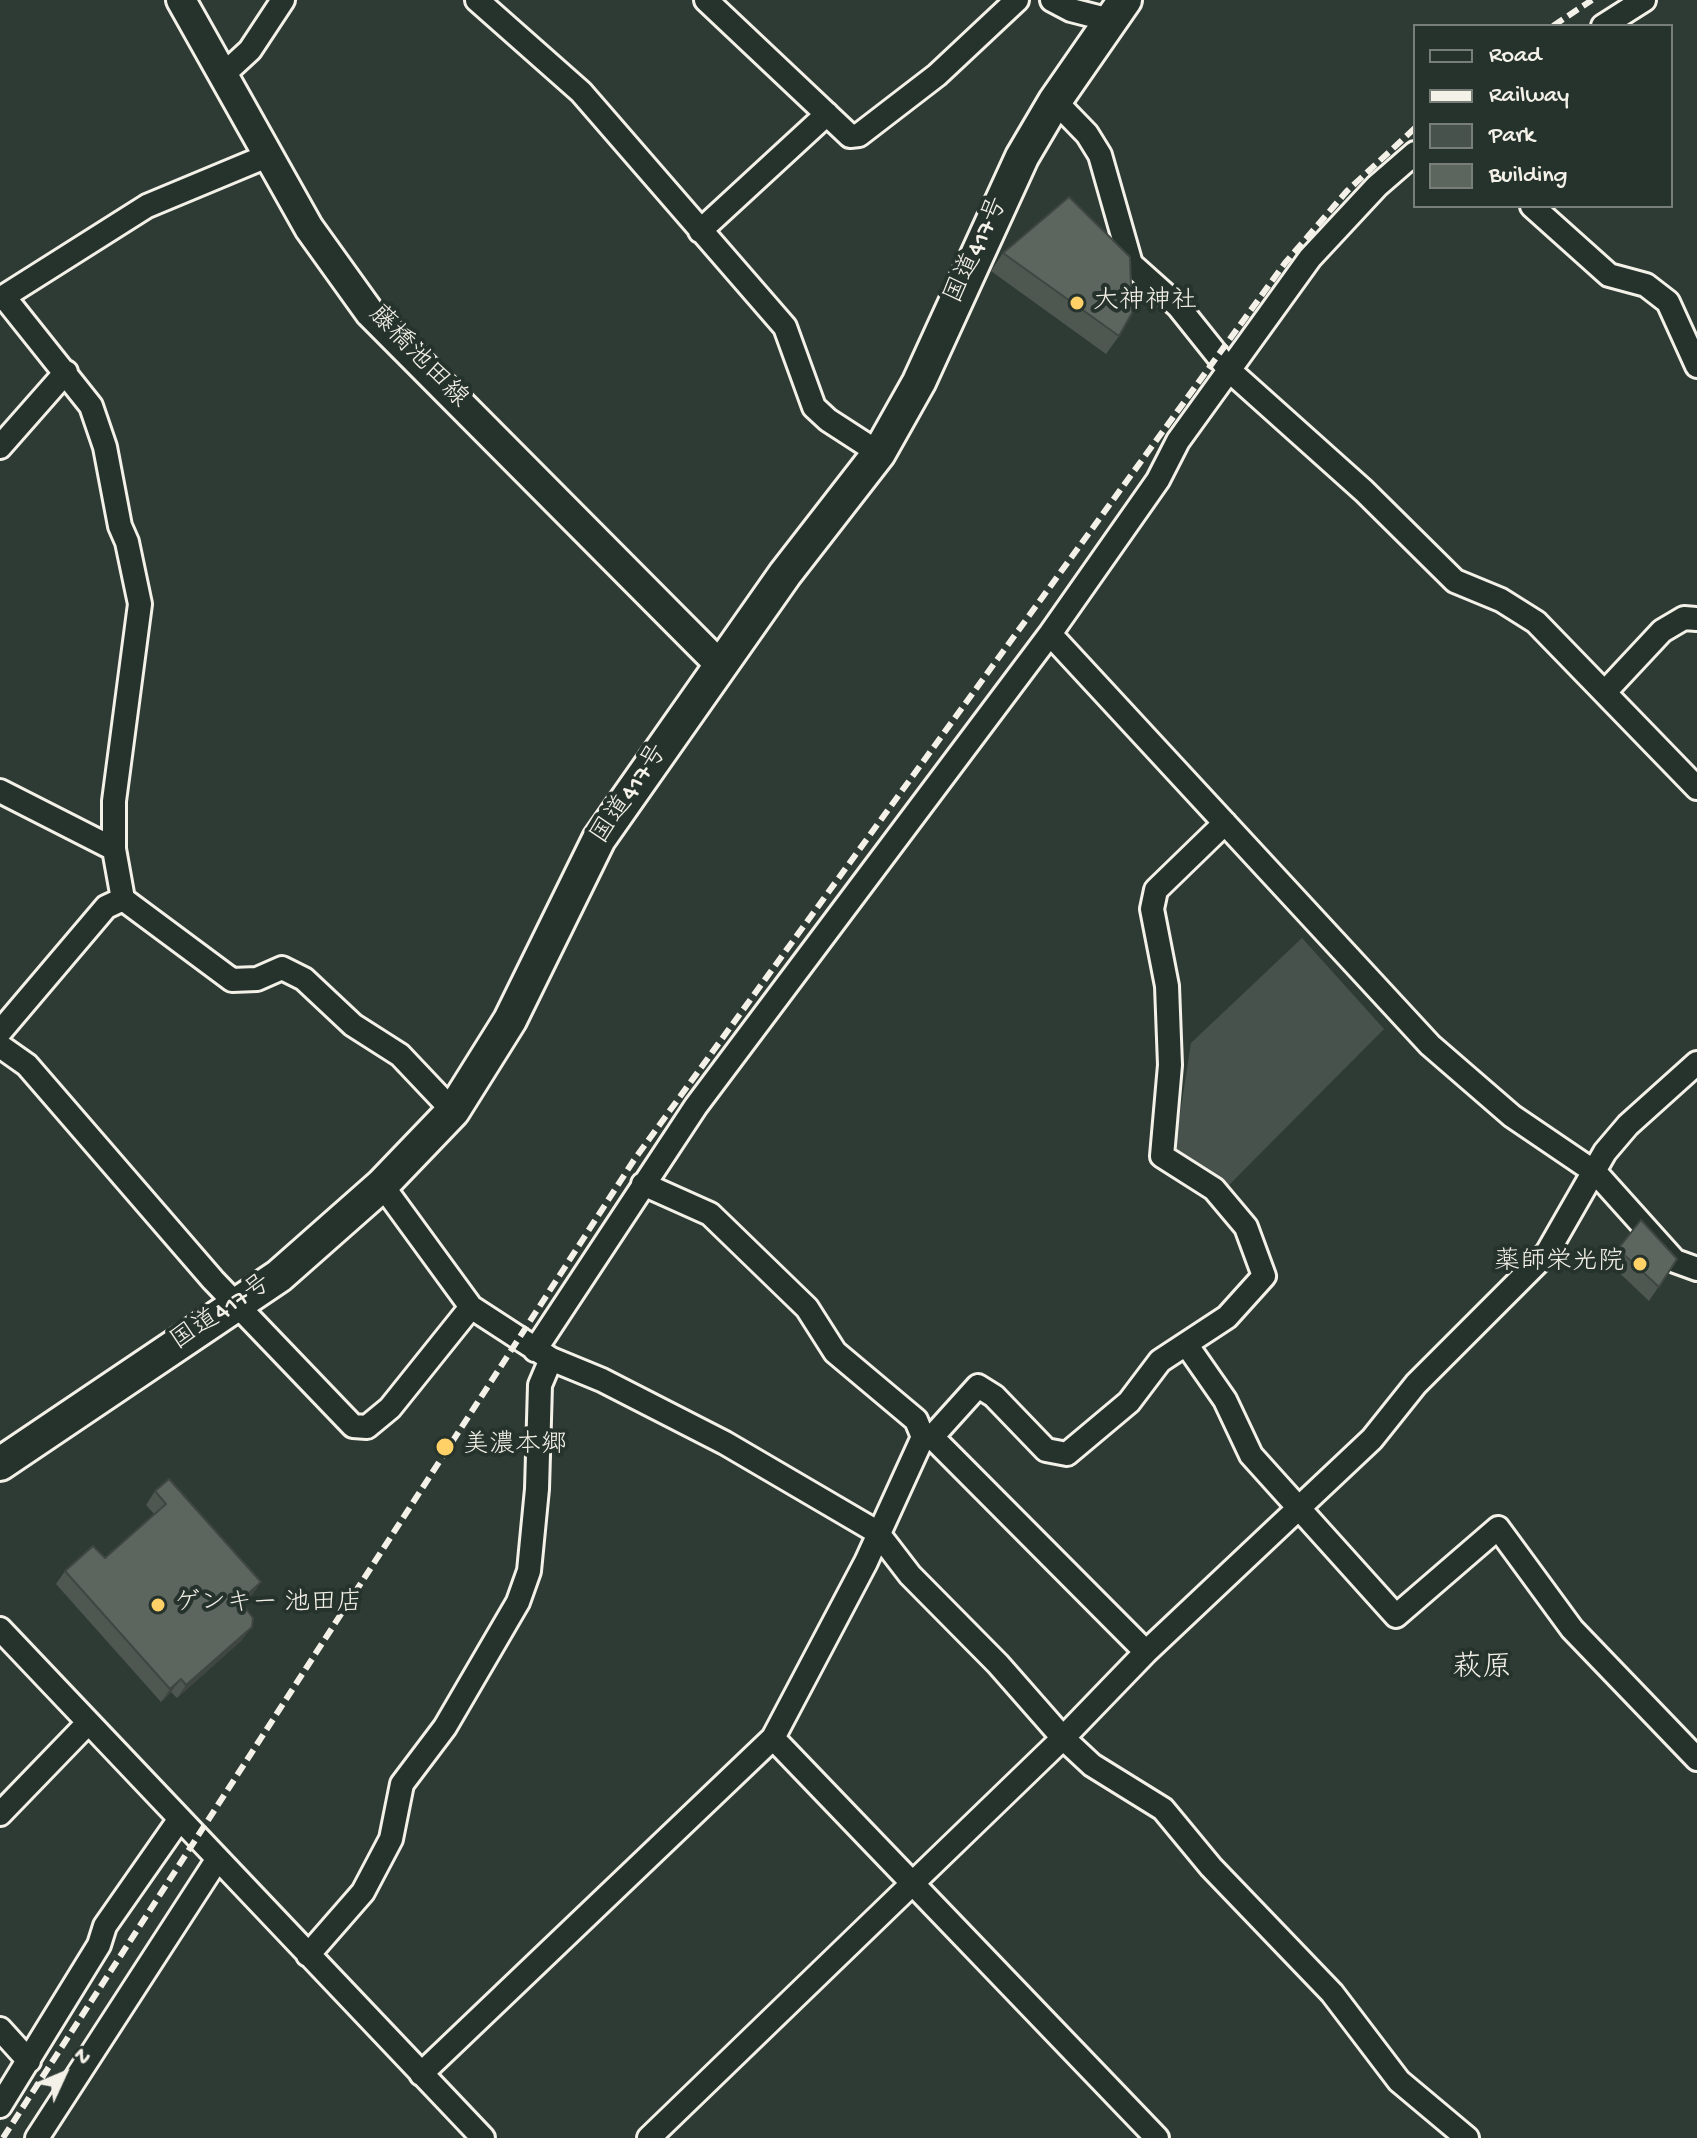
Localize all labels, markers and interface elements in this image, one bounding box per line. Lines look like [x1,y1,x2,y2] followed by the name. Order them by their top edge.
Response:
[1413,24,1673,208] legend
[1489,42,1541,71] text: Road
[1489,82,1569,111] text: Railway
[1489,122,1535,151] text: Park
[1489,162,1567,191] text: Building
[940,193,1016,309] street label: 国道417号
[1093,287,1197,319] place label: 大神神社
[1068,294,1086,312] marker: 大神神社
[361,300,473,416] street label: 藤橋池田線
[586,739,676,851] street label: 国道417号
[1494,1248,1624,1280] place label: 薬師栄光院
[1631,1255,1649,1273] marker: 薬師栄光院
[166,1269,278,1359] street label: 国道417号
[463,1431,567,1463] place label: 美濃本郷
[434,1436,456,1458] marker: 美濃本郷
[174,1589,362,1621] place label: ゲンキー 池田店
[149,1596,167,1614] marker: ゲンキー 池田店
[1452,1652,1512,1688] district label: 萩原
[24,2034,104,2114] north arrow
[67,2043,96,2072] text: N

